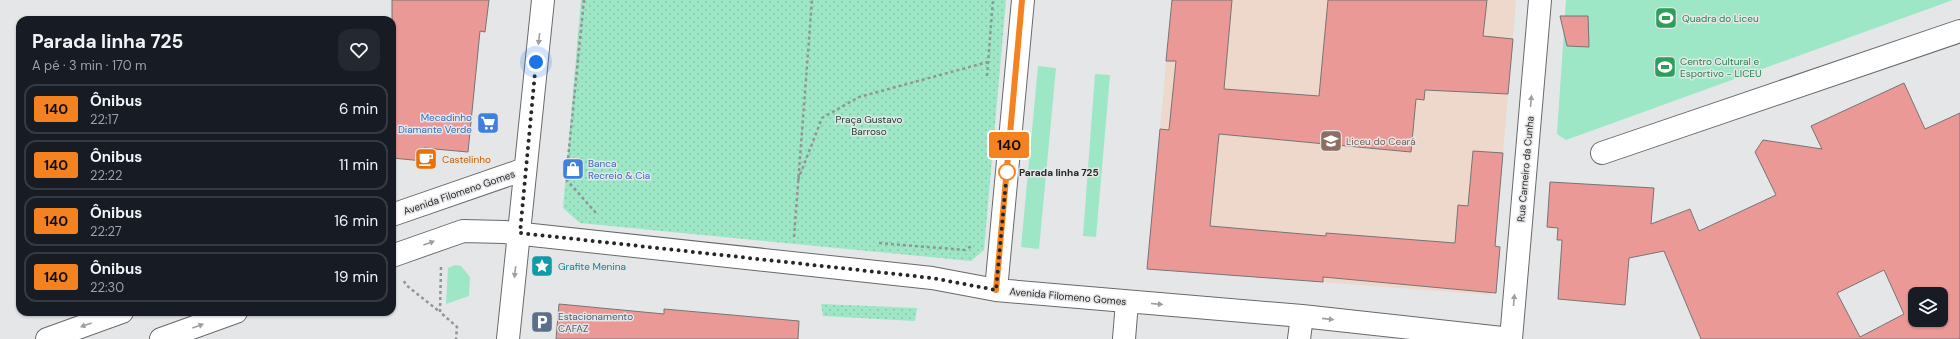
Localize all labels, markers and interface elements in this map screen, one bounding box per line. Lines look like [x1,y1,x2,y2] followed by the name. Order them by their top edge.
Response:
[1653,5,1679,31] sports icon: Quadra do Liceu
[1682,12,1759,25] place label: Quadra do Liceu
[32,29,183,54] text: Parada linha 725
[338,29,380,71] button: heart
[535,33,542,45] one-way arrow
[526,52,546,72] your location
[1652,54,1678,80] sports icon: Centro Cultural e Esportivo - LICEU
[1680,55,1762,80] place label: Centro Cultural e Esportivo - LICEU
[32,57,147,74] text: A pé · 3 min · 170 m
[90,91,142,111] text: Ônibus
[1528,95,1535,107] one-way arrow
[339,99,378,119] text: 6 min
[44,100,68,118] text: 140
[475,110,501,136] supermarket icon: Mecadinho Diamante Verde
[90,111,119,128] text: 22:17
[398,111,472,136] place label: Mecadinho Diamante Verde
[836,113,903,138] park label: Praça Gustavo Barroso
[1514,116,1537,223] street label: Rua Carneiro da Cunha
[1318,128,1344,154] school or university icon: Liceu do Ceará
[986,132,1032,158] line badge: 140
[1346,135,1416,148] place label: Liceu do Ceará
[997,136,1021,154] text: 140
[413,146,439,172] cafe icon: Castelinho
[90,147,142,167] text: Ônibus
[442,153,491,166] place label: Castelinho
[339,155,378,175] text: 11 min
[44,156,68,174] text: 140
[560,156,586,182] shop icon: Banca Recreio & Cia
[588,157,650,182] place label: Banca Recreio & Cia
[998,163,1016,181] marker: Parada linha 725
[1019,166,1099,179] place label: Parada linha 725
[90,167,123,184] text: 22:22
[402,167,517,218] street label: Avenida Filomeno Gomes
[90,203,142,223] text: Ônibus
[334,211,378,231] text: 16 min
[44,212,68,230] text: 140
[90,223,122,240] text: 22:27
[423,240,435,246] one-way arrow
[529,253,555,279] place icon: Grafite Menina
[90,259,142,279] text: Ônibus
[558,260,626,273] place label: Grafite Menina
[512,266,518,278] one-way arrow
[334,267,378,287] text: 19 min
[44,268,68,286] text: 140
[90,279,124,296] text: 22:30
[1009,285,1127,308] street label: Avenida Filomeno Gomes
[1908,287,1948,327] map controls
[1908,287,1948,327] button: layers
[1511,294,1518,306] one-way arrow
[1151,301,1163,308] one-way arrow
[529,309,555,335] parking icon: Estacionamento CAFAZ
[558,310,633,335] place label: Estacionamento CAFAZ
[1322,316,1334,322] one-way arrow
[192,322,204,328] one-way arrow
[79,323,91,329] one-way arrow

